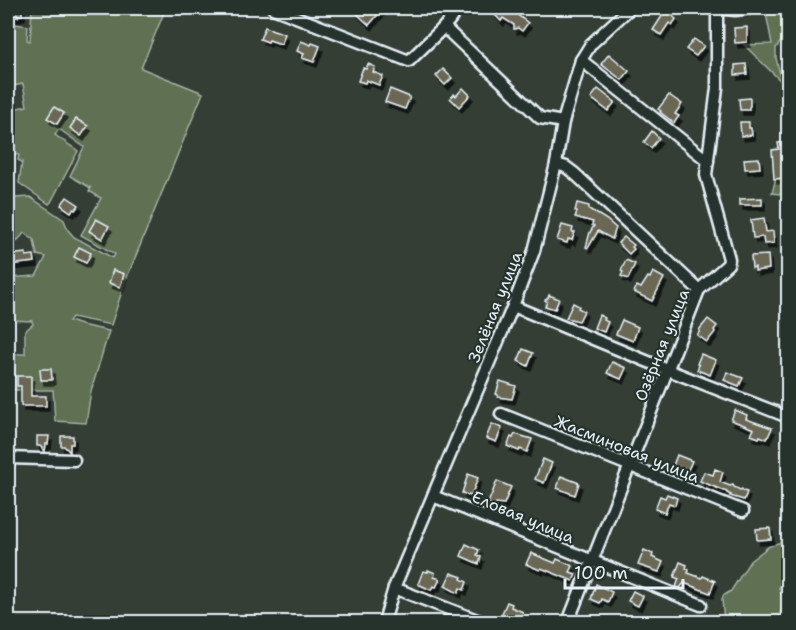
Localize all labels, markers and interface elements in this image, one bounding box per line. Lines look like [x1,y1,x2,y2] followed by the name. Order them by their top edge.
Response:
[463,248,527,366] street label: Зелёная улица
[630,286,694,404] street label: Озёрная улица
[551,410,703,488] street label: Жасминовая улица
[469,486,577,548] street label: Еловая улица
[565,552,684,590] scale bar
[574,561,628,585] text: 100 m

